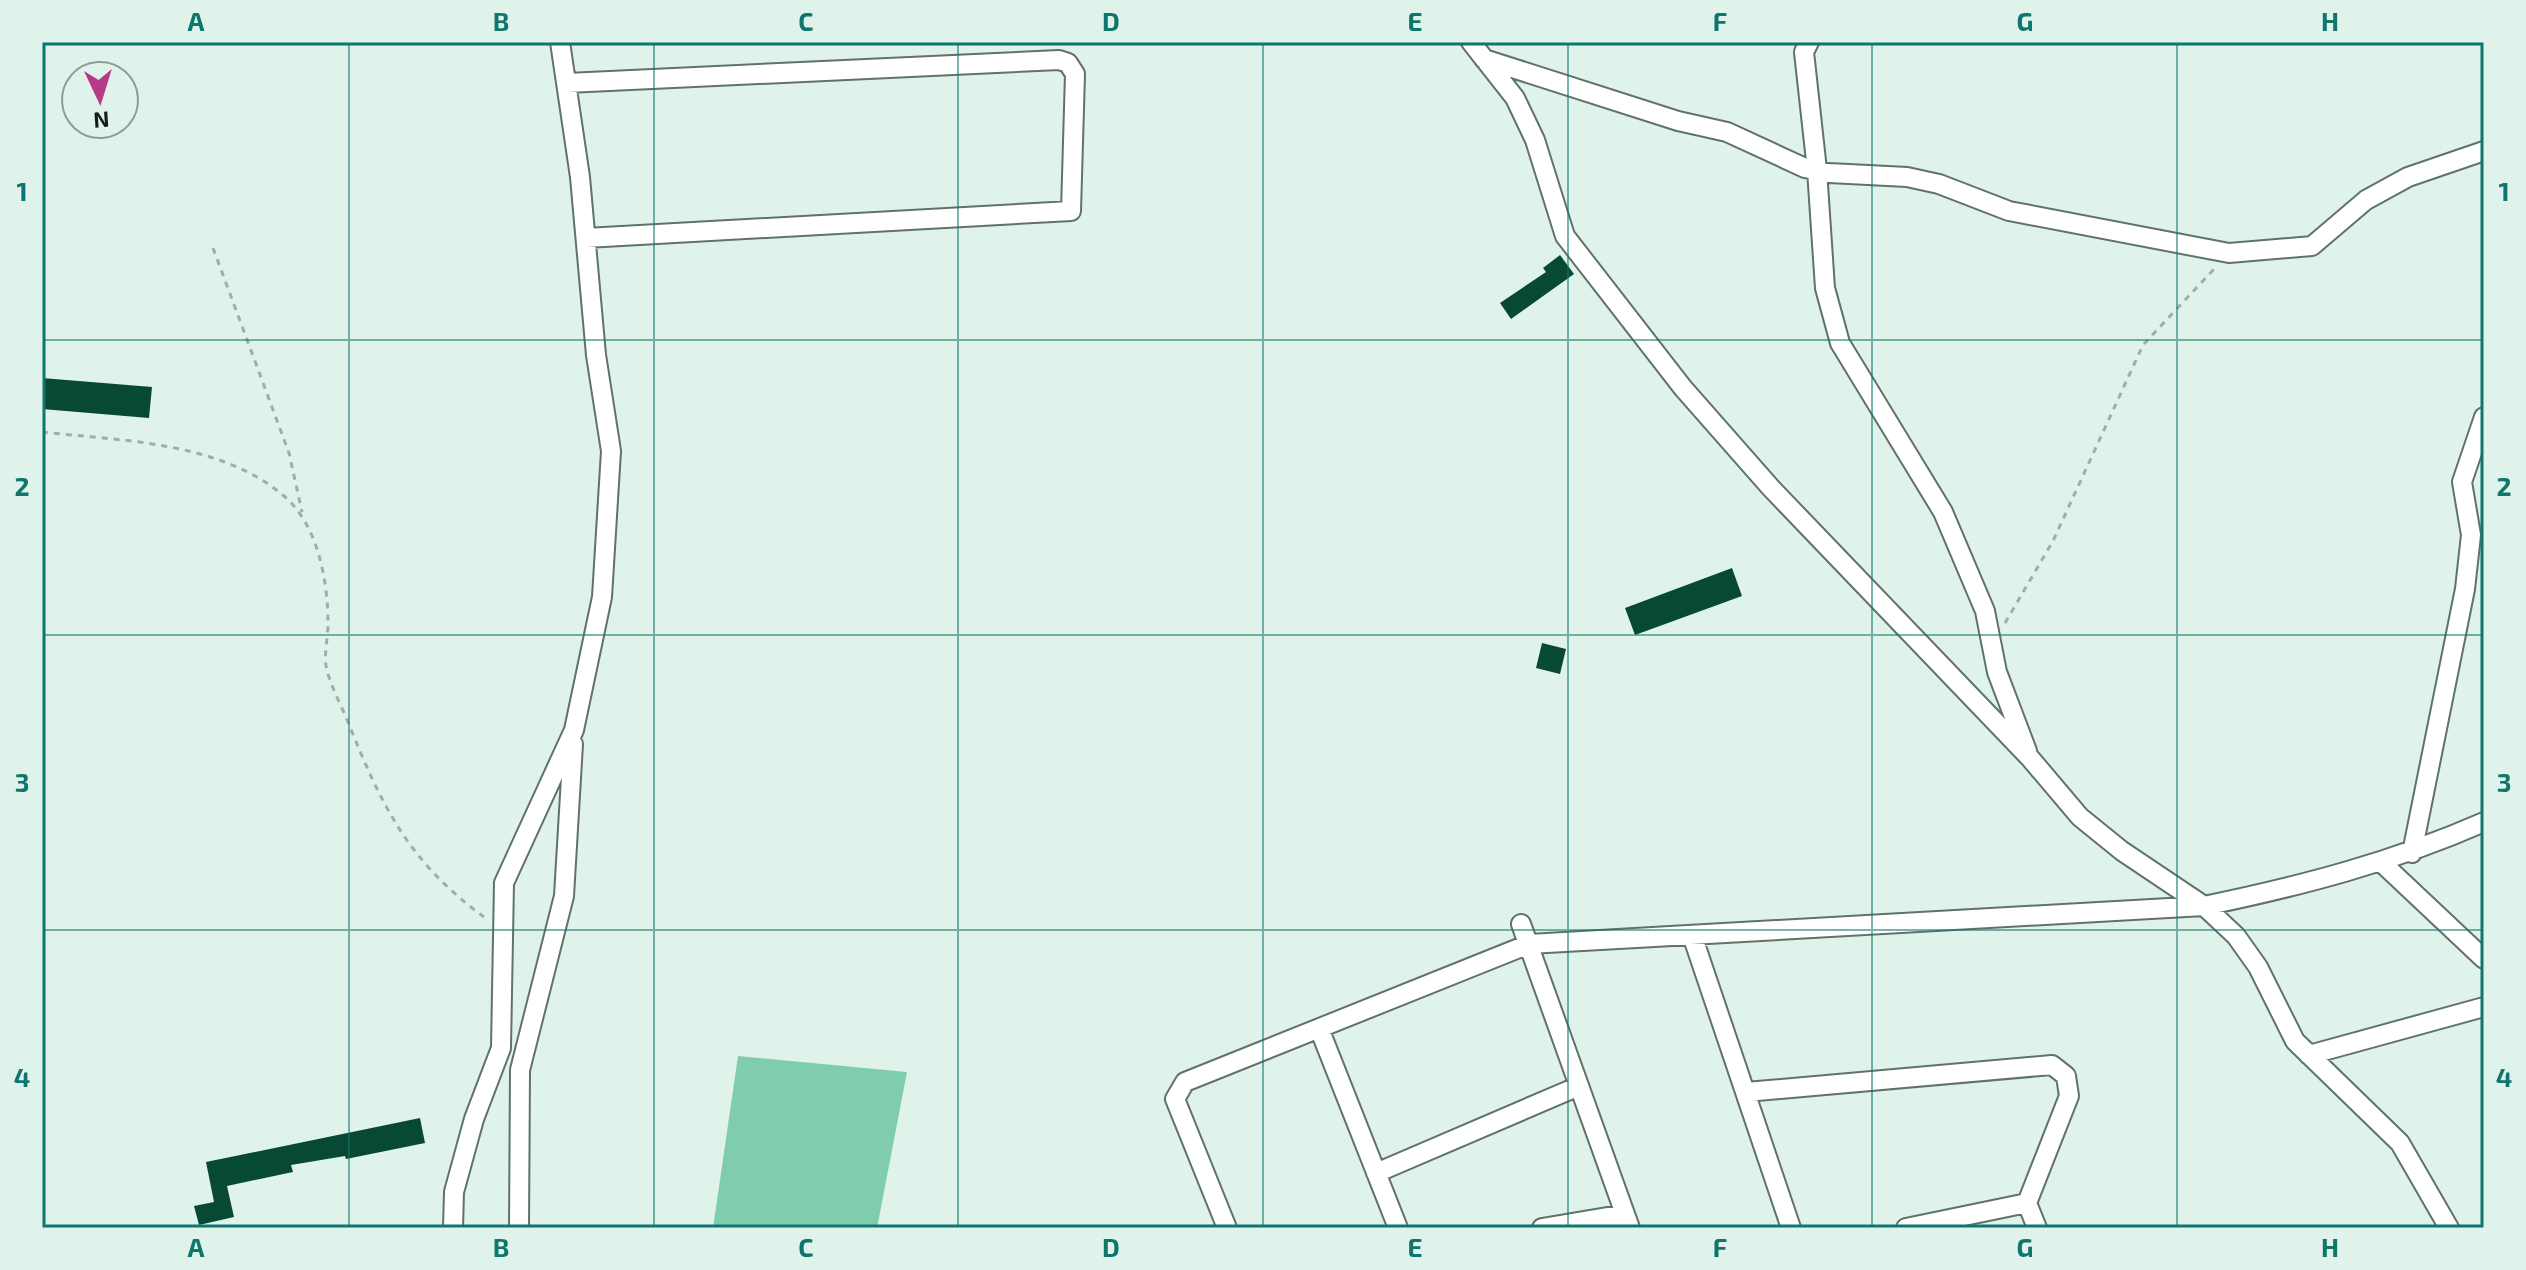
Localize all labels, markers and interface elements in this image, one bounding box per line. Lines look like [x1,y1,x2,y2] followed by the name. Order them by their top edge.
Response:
[188,5,205,36] text: A
[493,5,509,36] text: B
[798,5,814,36] text: C
[1102,5,1120,36] text: D
[1407,5,1423,36] text: E
[1713,5,1727,36] text: F
[2017,5,2033,36] text: G
[2321,5,2339,36] text: H
[60,60,140,140] north arrow
[93,107,110,134] text: N
[16,175,28,206] text: 1
[2498,175,2510,206] text: 1
[14,470,30,501] text: 2
[2496,470,2512,501] text: 2
[15,766,29,797] text: 3
[2497,766,2511,797] text: 3
[14,1061,30,1092] text: 4
[2496,1061,2512,1092] text: 4
[188,1231,205,1262] text: A
[493,1231,509,1262] text: B
[798,1231,814,1262] text: C
[1102,1231,1120,1262] text: D
[1407,1231,1423,1262] text: E
[1713,1231,1727,1262] text: F
[2017,1231,2033,1262] text: G
[2321,1231,2339,1262] text: H

